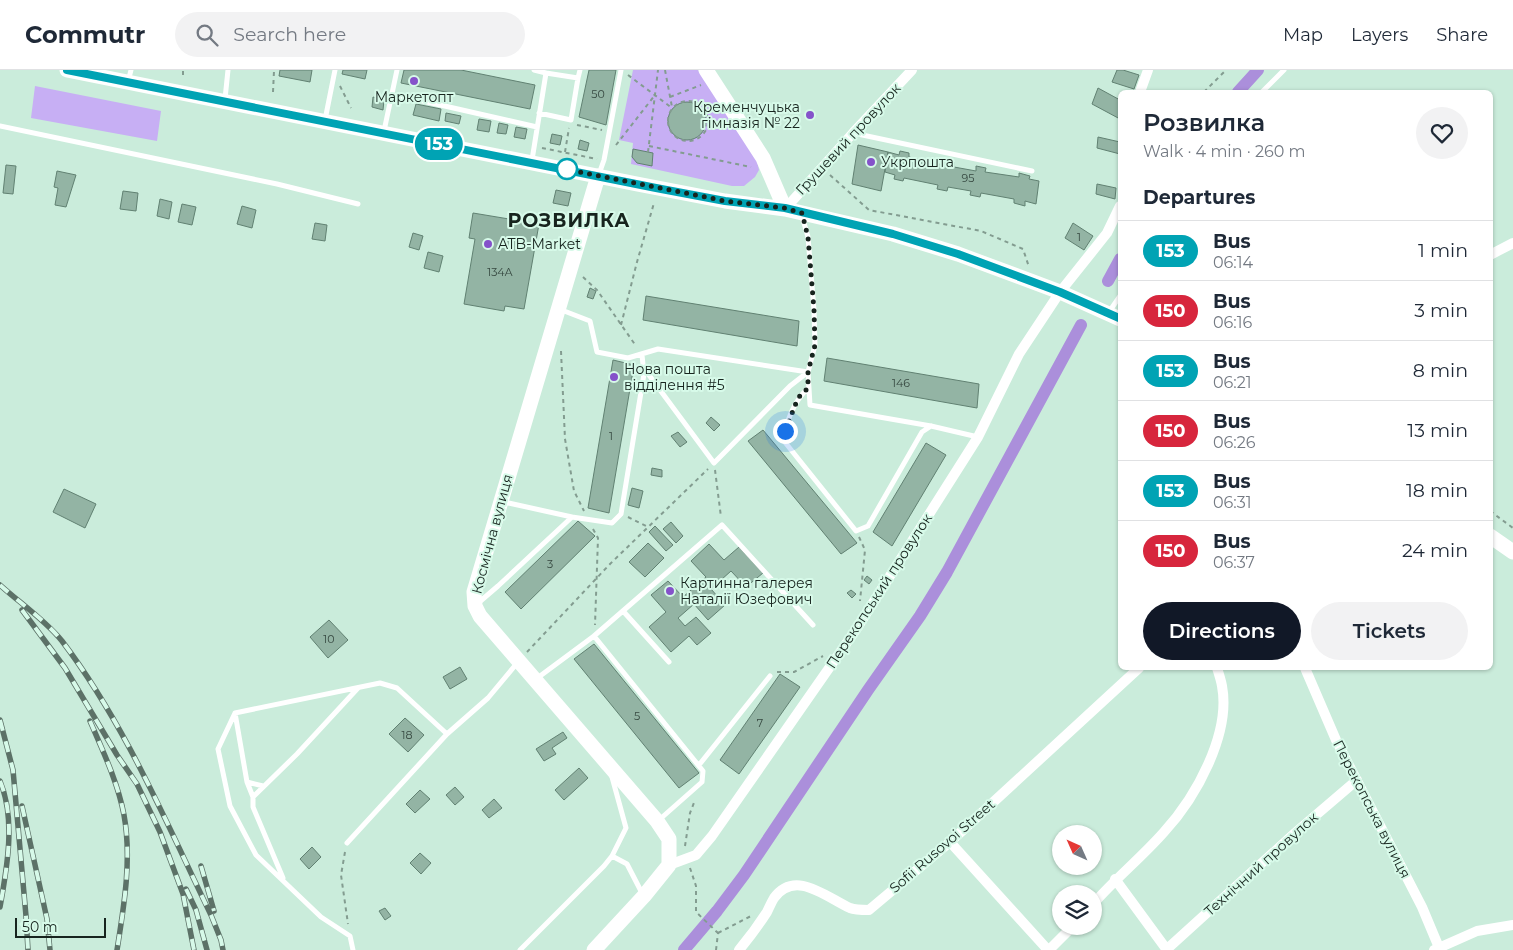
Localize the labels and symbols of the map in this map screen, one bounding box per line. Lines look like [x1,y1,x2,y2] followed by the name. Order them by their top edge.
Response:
[408,75,420,87] marker: Маркетопт
[791,79,905,199] street label: Грушевий провулок
[591,87,605,101] house number: 50
[375,88,454,106] place label: Маркетопт
[693,98,800,132] place label: Кременчуцька гімназія № 22
[804,109,816,121] marker: Кременчуцька гімназія № 22
[410,128,468,160] line badge: 153
[881,153,954,171] place label: Укрпошта
[865,156,877,168] marker: Укрпошта
[556,158,578,180] unlabelled marker
[962,171,974,185] house number: 95
[507,209,631,232] district label: РОЗВИЛКА
[1077,230,1081,244] house number: 1
[498,235,581,253] place label: ATB-Market
[482,238,494,250] marker: ATB-Market
[487,265,514,279] house number: 134А
[624,360,725,394] place label: Нова пошта відділення #5
[608,371,620,383] marker: Нова пошта відділення #5
[892,376,910,390] house number: 146
[773,419,798,444] your location
[609,429,613,443] house number: 1
[467,472,517,596] street label: Космічна вулиця
[822,510,936,672] street label: Перекопський провулок
[547,557,553,571] house number: 3
[680,574,813,608] place label: Картинна галерея Наталії Юзефович
[664,585,676,597] marker: Картинна галерея Наталії Юзефович
[323,632,335,646] house number: 10
[634,709,640,723] house number: 5
[757,716,763,730] house number: 7
[402,728,413,742] house number: 18
[1329,737,1415,881] street label: Перекопська вулиця
[885,795,999,897] street label: Sofii Rusovoi Street
[1200,808,1322,920] street label: Технічний провулок
[1052,825,1102,875] north arrow
[15,915,106,938] scale bar

